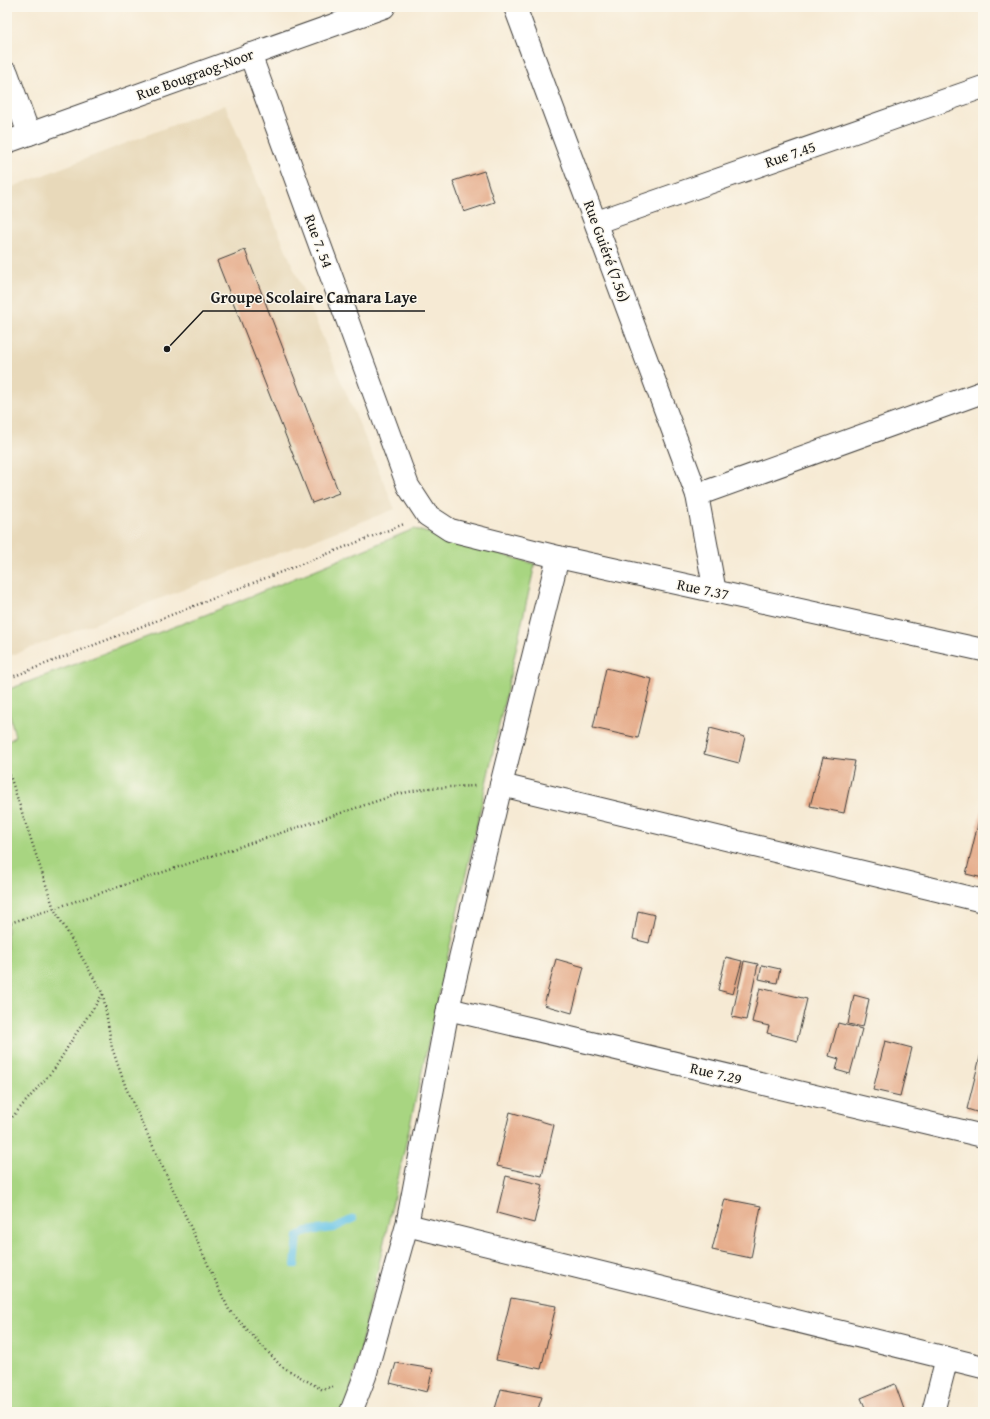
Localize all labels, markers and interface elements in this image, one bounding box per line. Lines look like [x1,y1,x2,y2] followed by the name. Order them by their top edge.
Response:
[133,43,257,105] street label: Rue Bougraog-Noor
[762,136,818,172] street label: Rue 7.45
[579,197,635,305] street label: Rue Guiéré (7.56)
[300,211,338,271] street label: Rue 7. 54
[203,283,425,311] callout: Groupe Scolaire Camara Laye
[211,285,417,309] text: Groupe Scolaire Camara Laye
[675,573,731,605] street label: Rue 7.37
[688,1057,744,1089] street label: Rue 7.29

